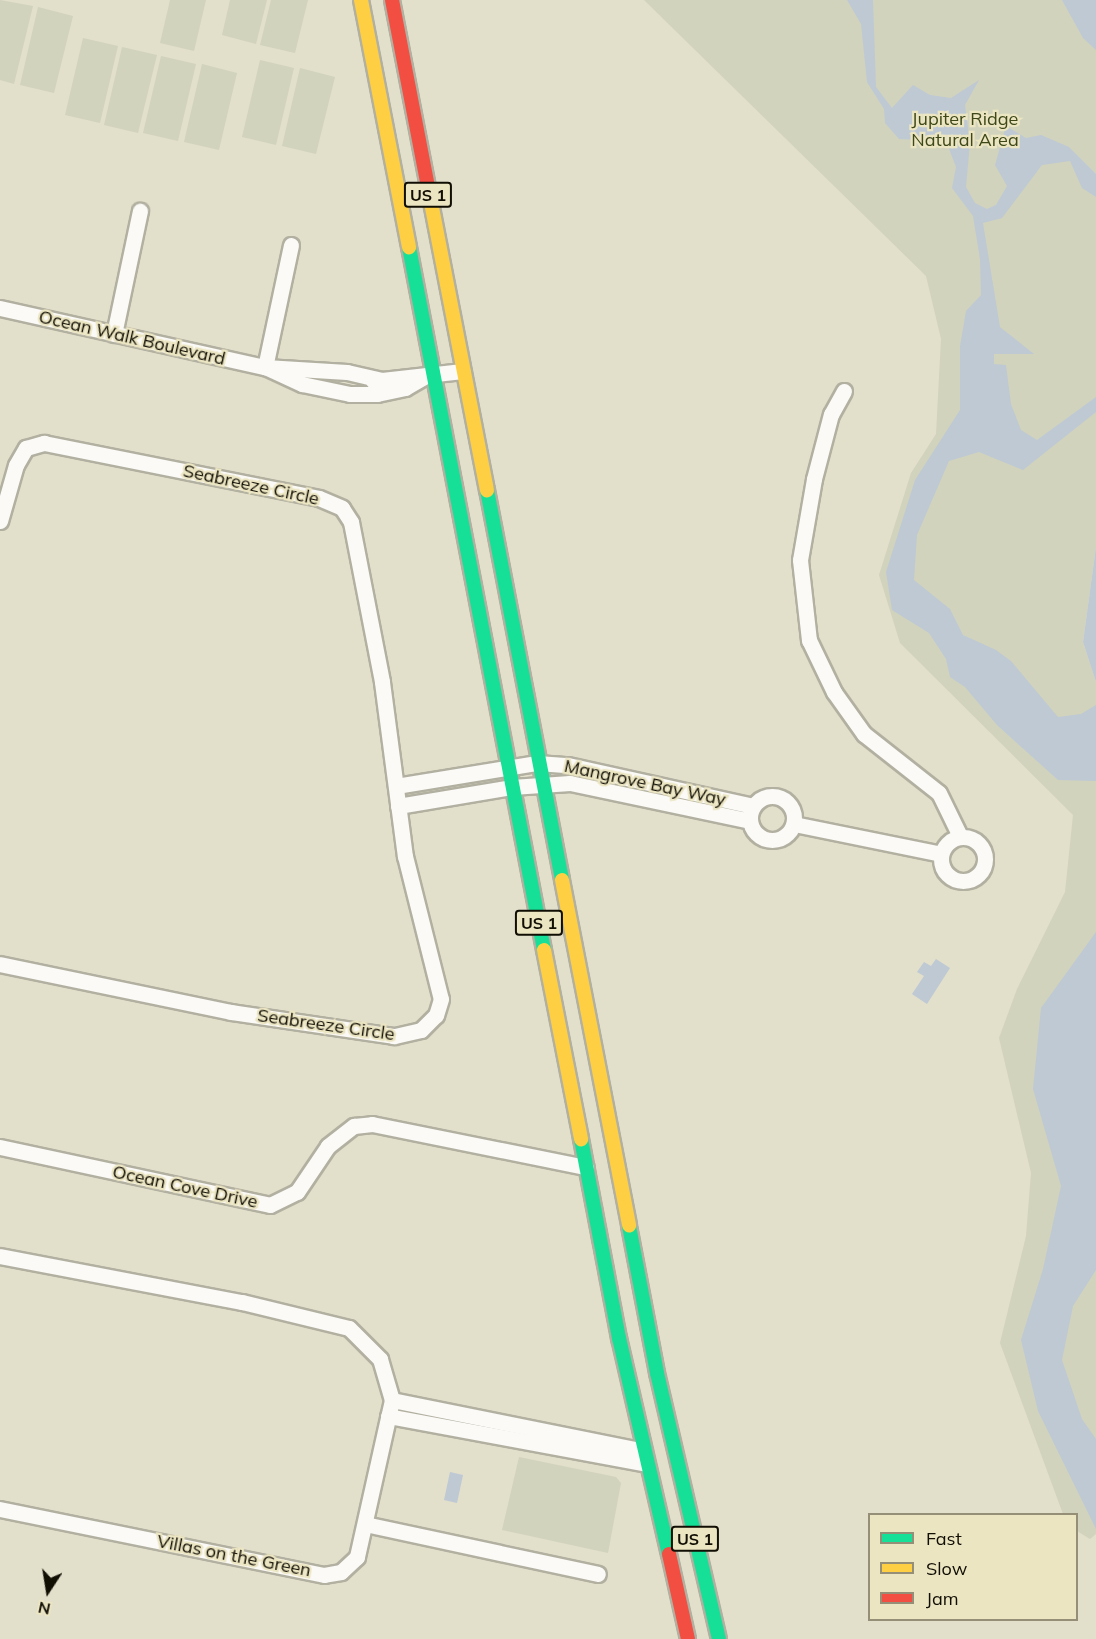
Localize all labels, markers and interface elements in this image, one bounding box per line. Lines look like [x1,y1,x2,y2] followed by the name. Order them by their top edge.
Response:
[911,109,1019,152] park label: Jupiter Ridge Natural Area
[402,182,454,208] road number: US 1
[37,306,227,370] street label: Ocean Walk Boulevard
[181,460,321,510] street label: Seabreeze Circle
[562,755,728,811] street label: Mangrove Bay Way
[514,910,564,936] road number: US 1
[256,1005,396,1045] street label: Seabreeze Circle
[111,1161,259,1213] street label: Ocean Cove Drive
[868,1513,1078,1621] legend
[670,1526,720,1552] road number: US 1
[926,1527,962,1550] text: Fast
[155,1530,313,1582] street label: Villas on the Green
[926,1557,967,1580] text: Slow
[18,1561,78,1621] north arrow
[926,1587,959,1610] text: Jam
[36,1598,52,1620] text: N

